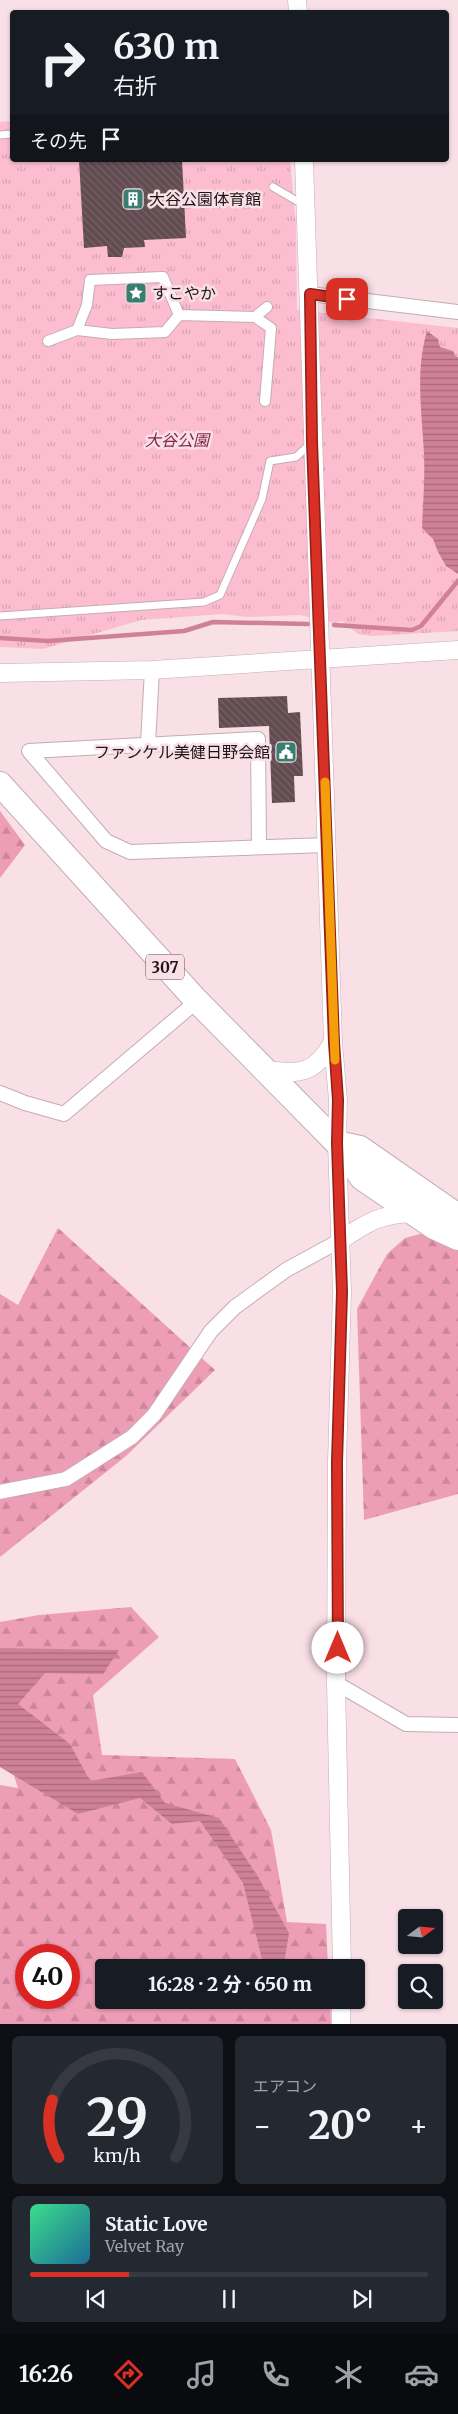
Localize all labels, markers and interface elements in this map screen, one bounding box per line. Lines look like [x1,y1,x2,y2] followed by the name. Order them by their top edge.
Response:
[113,25,219,69] text: 630 m
[30,30,95,95] icon: right
[113,72,157,100] text: 右折
[97,125,125,153] icon: arrive
[30,129,87,153] text: その先
[121,187,145,211] building icon: 大谷公園体育館
[149,189,261,209] place label: 大谷公園体育館
[326,278,368,320] pin
[124,281,148,305] place icon: すこやか
[152,283,216,303] place label: すこやか
[333,285,361,313] icon: arrive
[145,430,211,450] park label: 大谷公園
[274,740,298,764] public building icon: ファンケル美健日野会館
[94,742,270,762] place label: ファンケル美健日野会館
[146,954,184,980] road number: 307
[311,1621,363,1673] position arrow
[398,1909,442,1954] north arrow
[398,1909,443,2009] map controls
[15,1944,80,2009] speed limit sign: 40
[398,1964,443,2009] button: search
[148,1972,312,1996] text: 16:28 · 2 分 · 650 m
[253,2076,317,2096] text: エアコン
[87,2085,148,2150] text: 29
[308,2102,373,2149] text: 20°
[253,2108,272,2144] text: −
[409,2108,428,2144] text: +
[94,2144,141,2167] text: km/h
[105,2212,208,2236] text: Static Love
[105,2236,184,2256] text: Velvet Ray
[82,2285,110,2313] icon: previous
[215,2285,243,2313] icon: pause
[348,2285,376,2313] icon: next
[111,2357,146,2392] icon: directions
[184,2357,219,2392] icon: music
[258,2357,293,2392] icon: phone
[331,2357,366,2392] icon: climate
[404,2357,439,2392] icon: car
[19,2360,73,2388] text: 16:26

